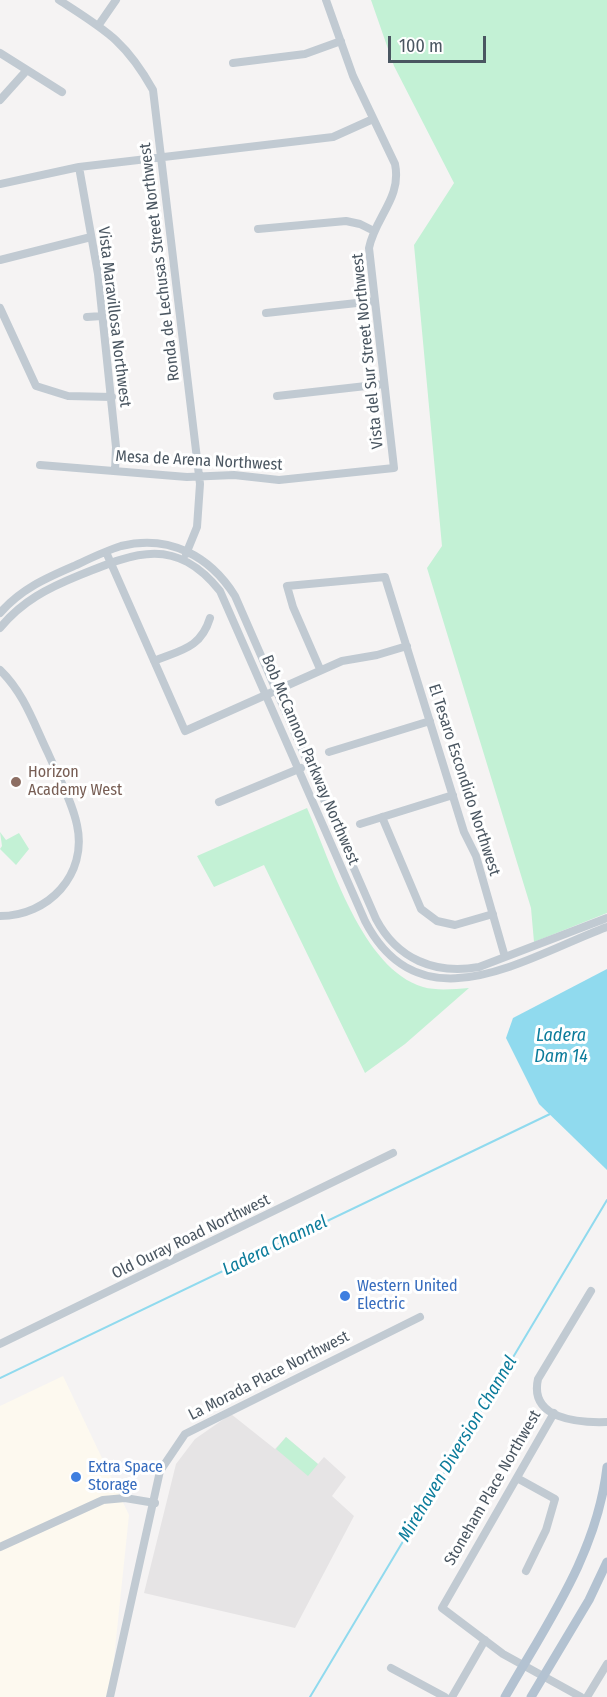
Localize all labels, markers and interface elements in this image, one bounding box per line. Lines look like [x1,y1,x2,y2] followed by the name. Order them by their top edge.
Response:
[391,24,488,62] scale bar
[399,35,443,57] text: 100 m
[136,142,184,382] street label: Ronda de Lechusas Street Northwest
[93,226,135,408] street label: Vista Maravillosa Northwest
[348,252,388,450] street label: Vista del Sur Street Northwest
[115,447,283,475] street label: Mesa de Arena Northwest
[257,652,363,868] street label: Bob McCannon Parkway Northwest
[424,682,504,878] street label: El Tesaro Escondido Northwest
[28,763,122,801] place label: Horizon Academy West
[9,775,23,789] marker: Horizon Academy West
[534,1025,588,1068] water label: Ladera Dam 14
[109,1190,273,1284] street label: Old Ouray Road Northwest
[219,1211,331,1281] water label: Ladera Channel
[357,1277,458,1315] place label: Western United Electric
[338,1289,352,1303] marker: Western United Electric
[185,1327,353,1425] street label: La Morada Place Northwest
[394,1352,522,1546] water label: Mirehaven Diversion Channel
[441,1407,545,1569] street label: Stoneham Place Northwest
[88,1458,163,1496] place label: Extra Space Storage
[69,1470,83,1484] marker: Extra Space Storage

